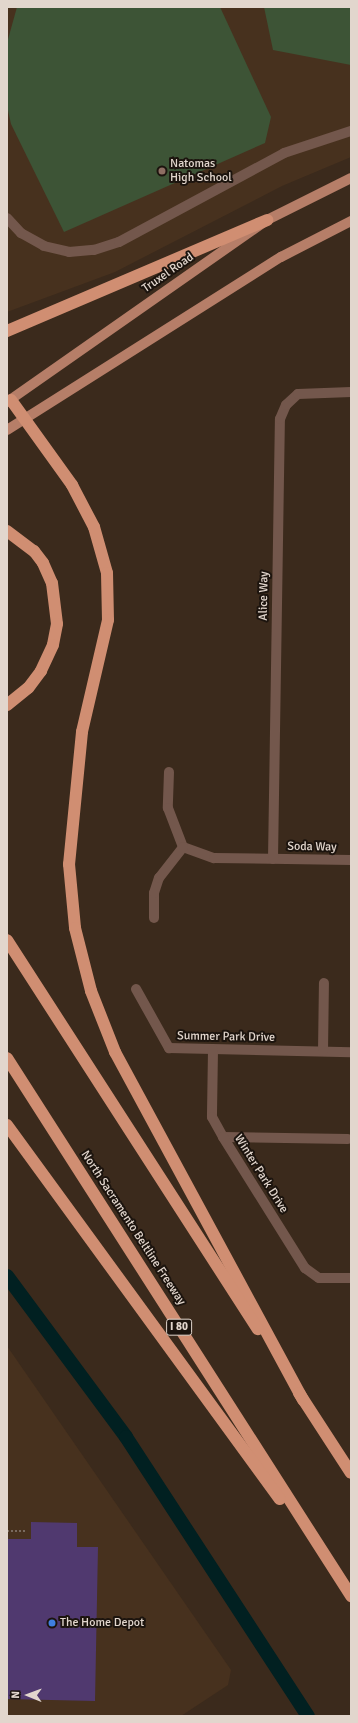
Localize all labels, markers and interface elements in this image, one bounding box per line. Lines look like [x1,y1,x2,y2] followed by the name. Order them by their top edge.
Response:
[170,157,232,185] place label: Natomas High School
[157,166,167,176] marker: Natomas High School
[140,250,196,296] street label: Truxel Road
[256,571,272,621] street label: Alice Way
[287,839,337,855] street label: Soda Way
[177,1029,275,1045] street label: Summer Park Drive
[231,1132,291,1216] street label: Winter Park Drive
[78,1148,188,1308] street label: North Sacramento Beltline Freeway
[166,1318,192,1336] road number: I 80
[60,1616,144,1630] place label: The Home Depot
[47,1618,57,1628] marker: The Home Depot
[8,1675,48,1715] north arrow
[9,1691,22,1699] text: N

